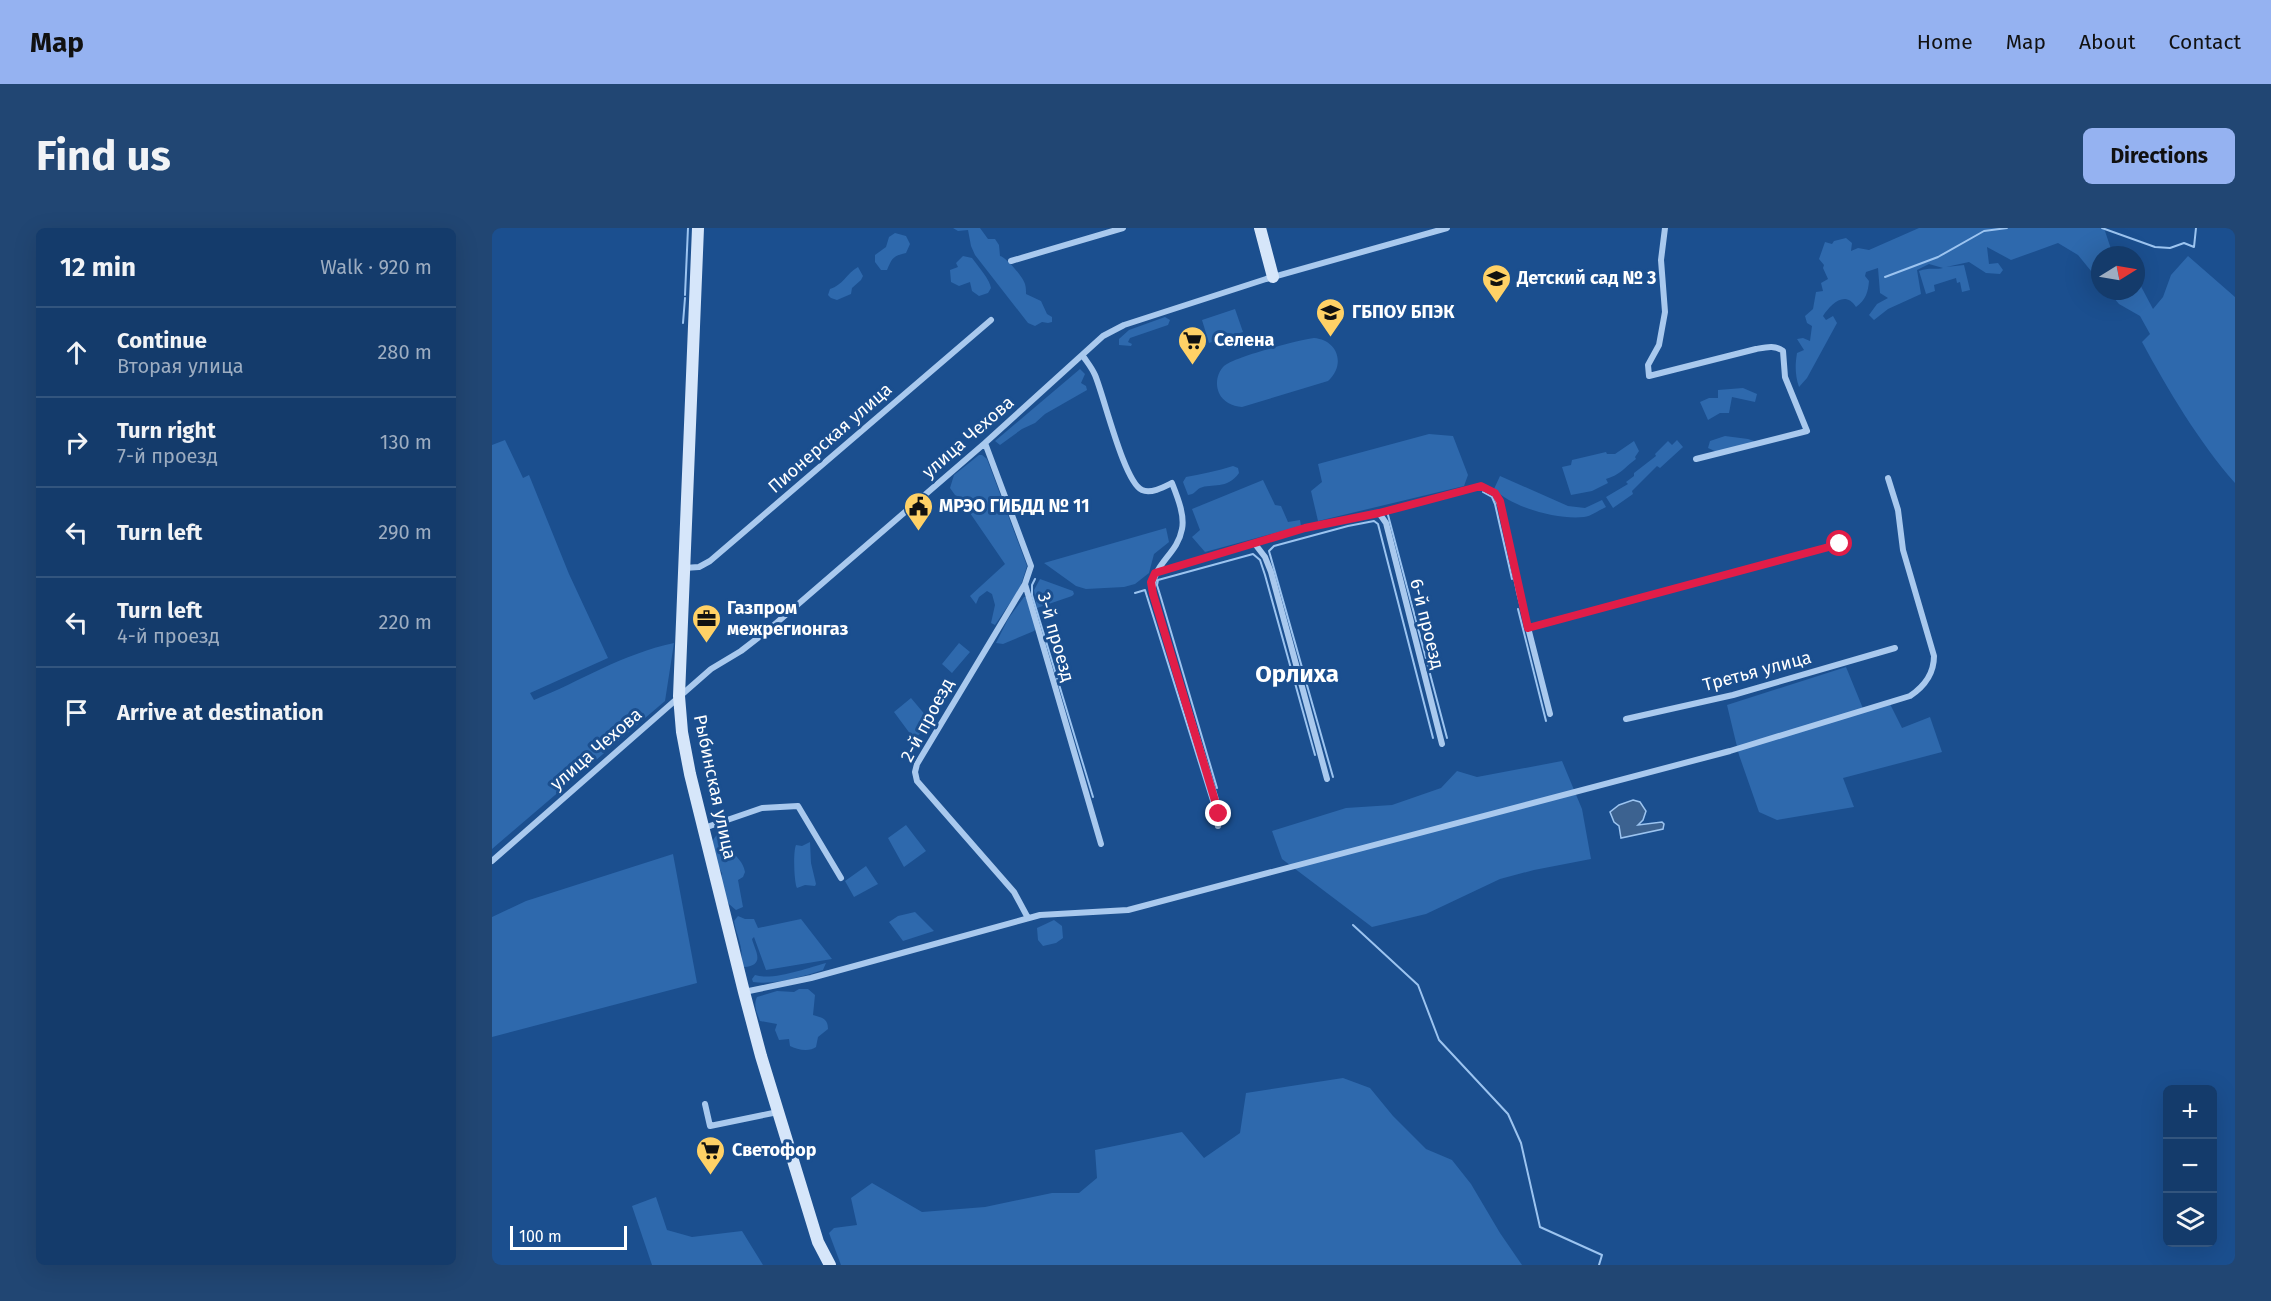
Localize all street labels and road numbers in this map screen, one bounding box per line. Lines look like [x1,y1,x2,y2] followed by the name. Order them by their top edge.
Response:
[764,378,896,498] street label: Пионерская улица
[918,391,1018,483] street label: улица Чехова
[1405,576,1449,672] street label: 6-й проезд
[1033,590,1079,684] street label: 3-й проезд
[1700,646,1814,696] street label: Третья улица
[896,674,958,766] street label: 2-й проезд
[546,703,646,795] street label: улица Чехова
[689,713,741,861] street label: Рыбинская улица

